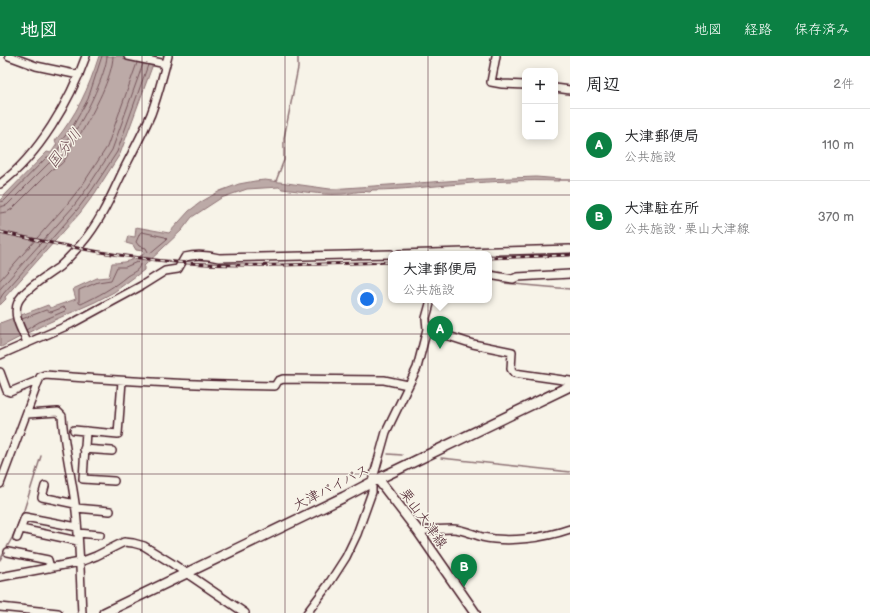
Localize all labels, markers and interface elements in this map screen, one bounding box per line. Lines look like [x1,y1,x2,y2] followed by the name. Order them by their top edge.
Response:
[20,19,58,42] text: 地図
[694,21,722,38] text: 地図
[744,21,772,38] text: 経路
[794,21,850,38] text: 保存済み
[522,68,558,140] map controls
[522,68,558,104] button: +
[586,75,620,95] text: 周辺
[833,76,854,92] text: 2件
[522,104,558,140] button: −
[43,125,86,172] water label: 国分川
[624,127,699,146] text: 大津郵便局
[595,137,603,153] text: A
[822,137,854,153] text: 110 m
[624,149,676,165] text: 公共施設
[624,199,699,218] text: 大津駐在所
[594,209,604,225] text: B
[818,209,854,225] text: 370 m
[624,221,749,237] text: 公共施設 · 栗山大津線
[388,251,492,303] popup
[402,260,478,279] text: 大津郵便局
[402,282,455,298] text: 公共施設
[357,289,377,309] your location
[427,316,453,349] pin: A
[290,461,372,514] street label: 大津バイパス
[396,485,451,552] street label: 栗山大津線
[451,554,477,587] pin: B

